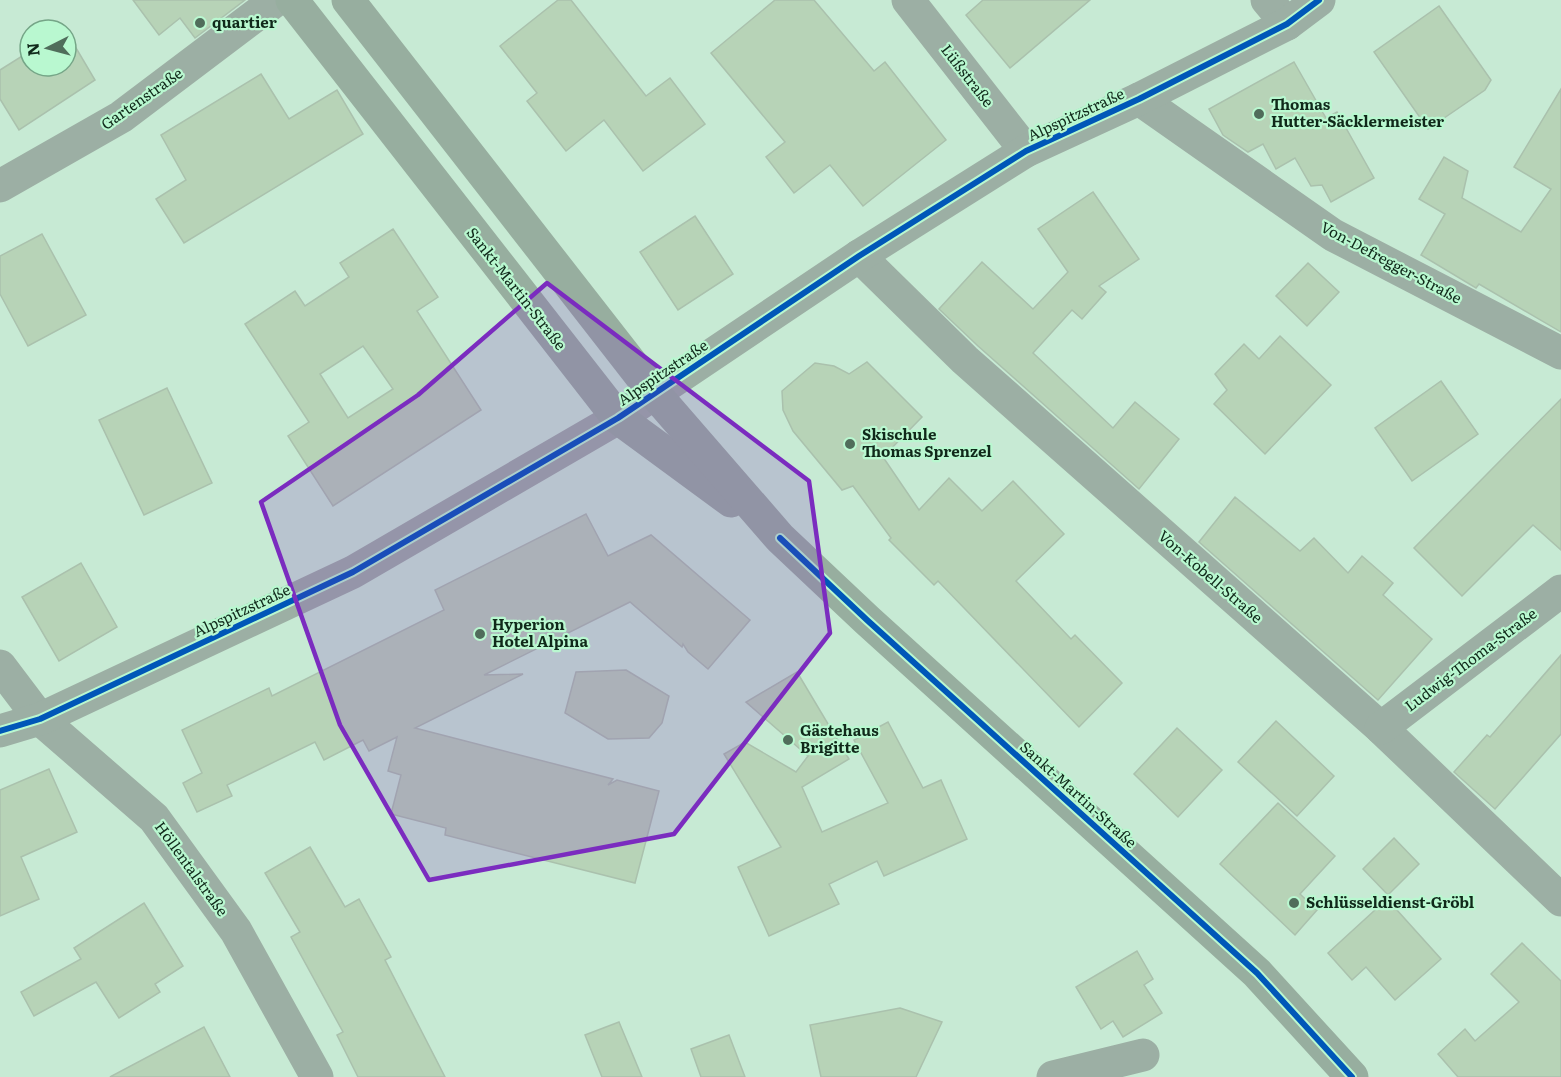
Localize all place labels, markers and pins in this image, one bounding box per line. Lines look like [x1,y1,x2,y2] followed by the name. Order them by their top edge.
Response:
[212,10,277,33] place label: quartier
[193,16,207,30] marker: quartier
[1271,92,1444,132] place label: Thomas Hutter-Säcklermeister
[1252,107,1266,121] marker: Thomas Hutter-Säcklermeister
[862,422,992,462] place label: Skischule Thomas Sprenzel
[843,437,857,451] marker: Skischule Thomas Sprenzel
[492,612,588,652] place label: Hyperion Hotel Alpina
[473,627,487,641] marker: Hyperion Hotel Alpina
[800,718,879,758] place label: Gästehaus Brigitte
[781,733,795,747] marker: Gästehaus Brigitte
[1306,890,1475,913] place label: Schlüsseldienst-Gröbl
[1287,896,1301,910] marker: Schlüsseldienst-Gröbl

